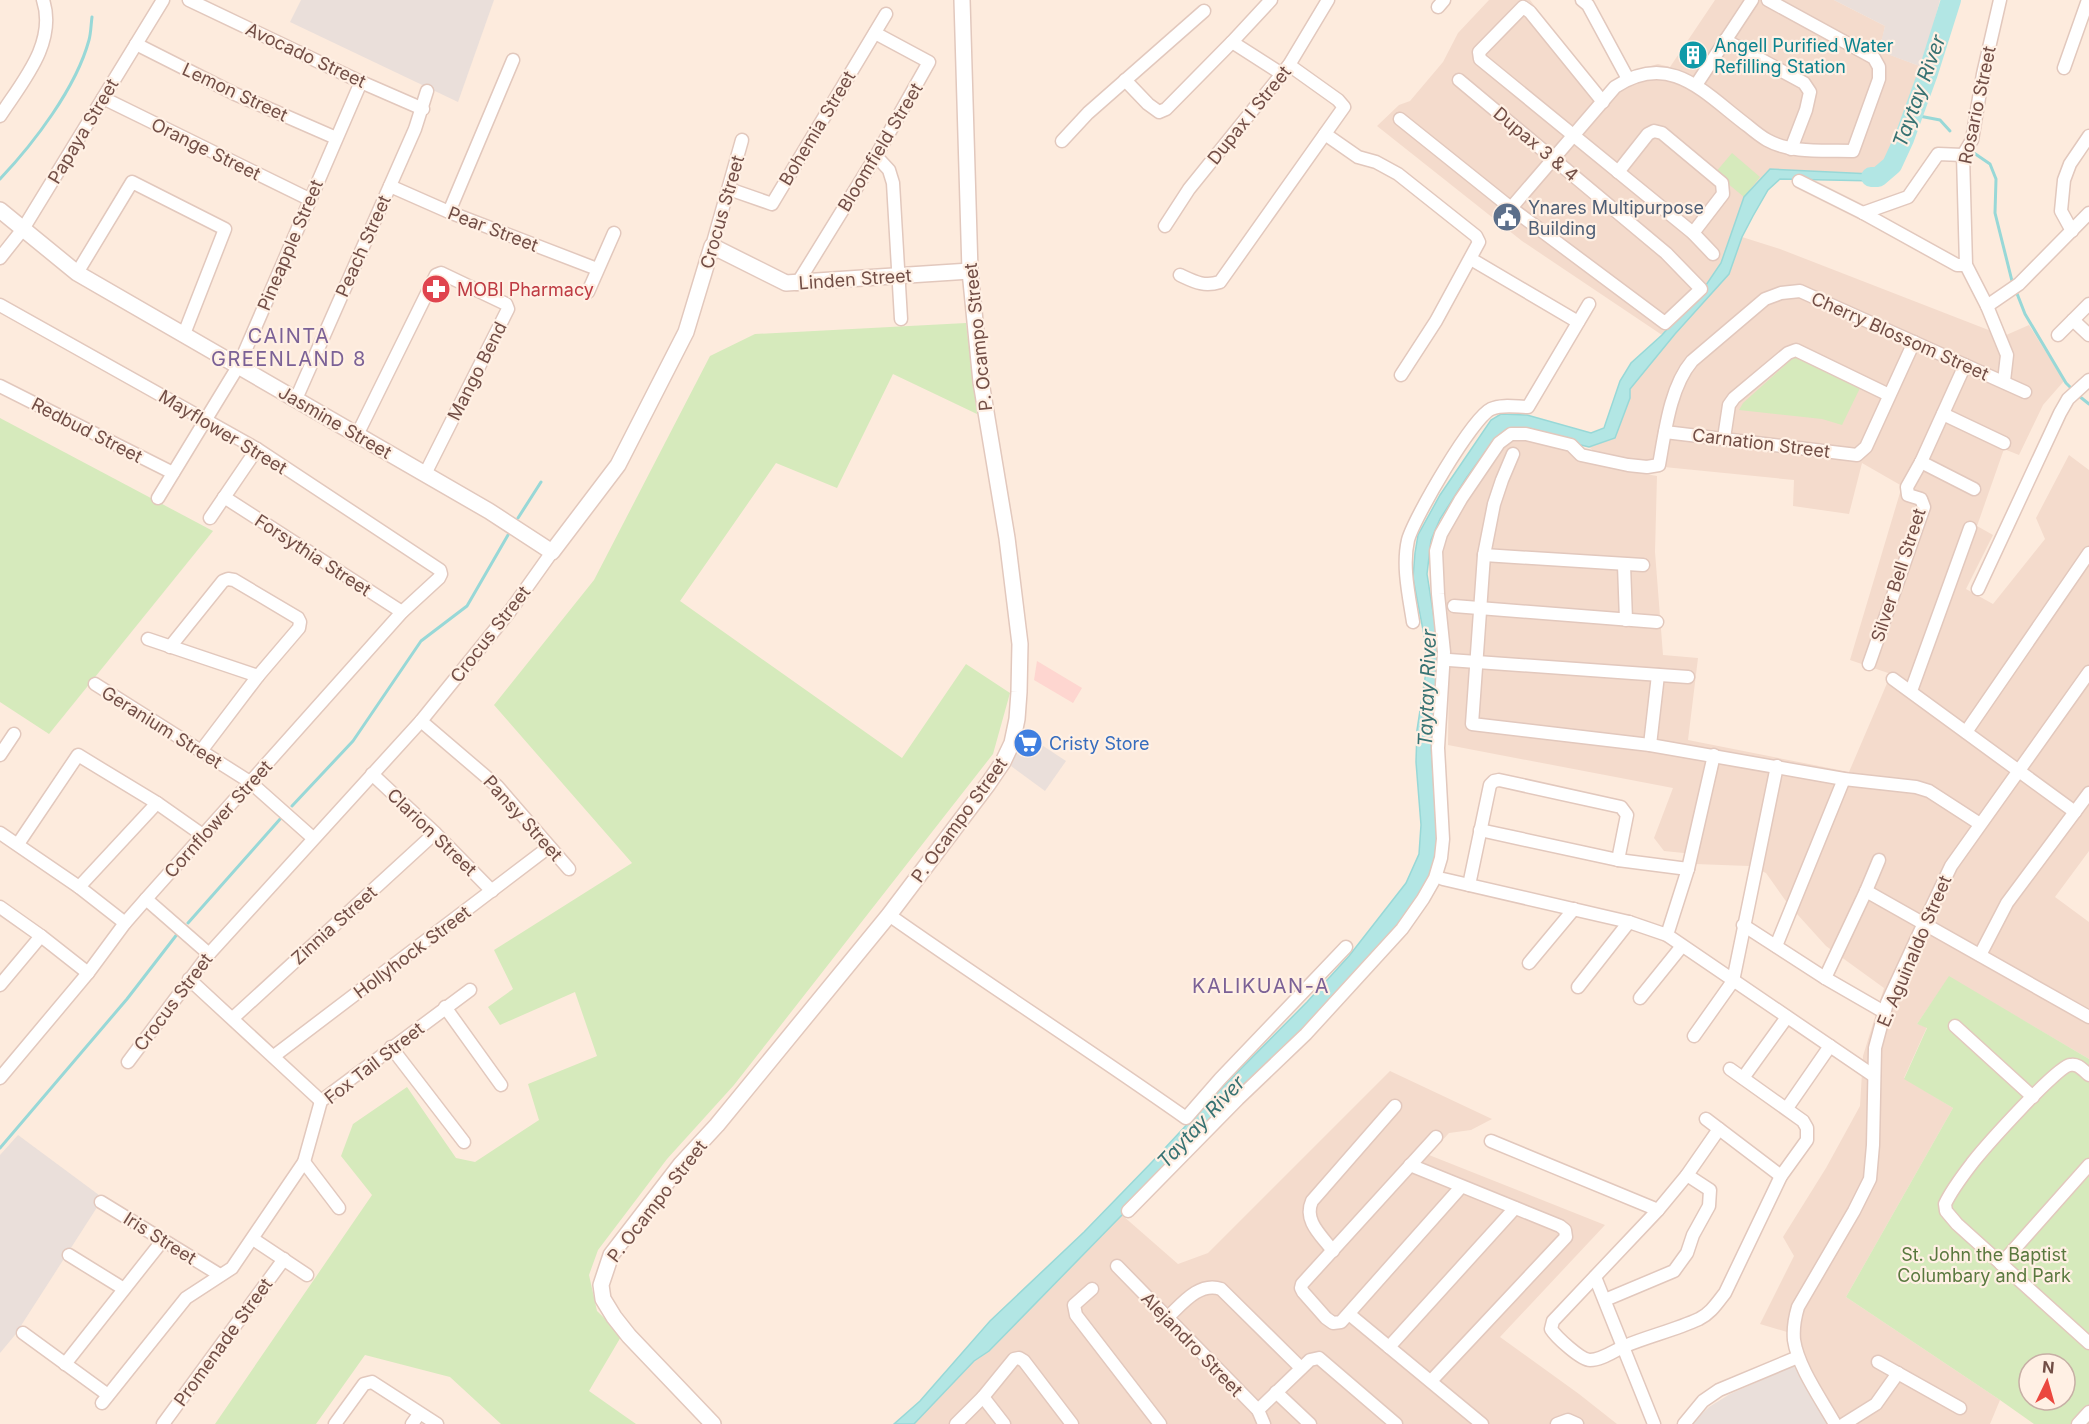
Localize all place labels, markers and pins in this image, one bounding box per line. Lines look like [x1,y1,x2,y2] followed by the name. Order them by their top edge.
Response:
[1714,35,1894,77] place label: Angell Purified Water Refilling Station
[1677,39,1709,71] building icon: Angell Purified Water Refilling Station
[1528,197,1704,239] place label: Ynares Multipurpose Building
[1491,201,1523,233] public building icon: Ynares Multipurpose Building
[420,273,452,305] pharmacy icon: MOBI Pharmacy
[457,279,594,300] place label: MOBI Pharmacy
[1012,727,1044,759] supermarket icon: Cristy Store
[1049,733,1150,754] place label: Cristy Store

